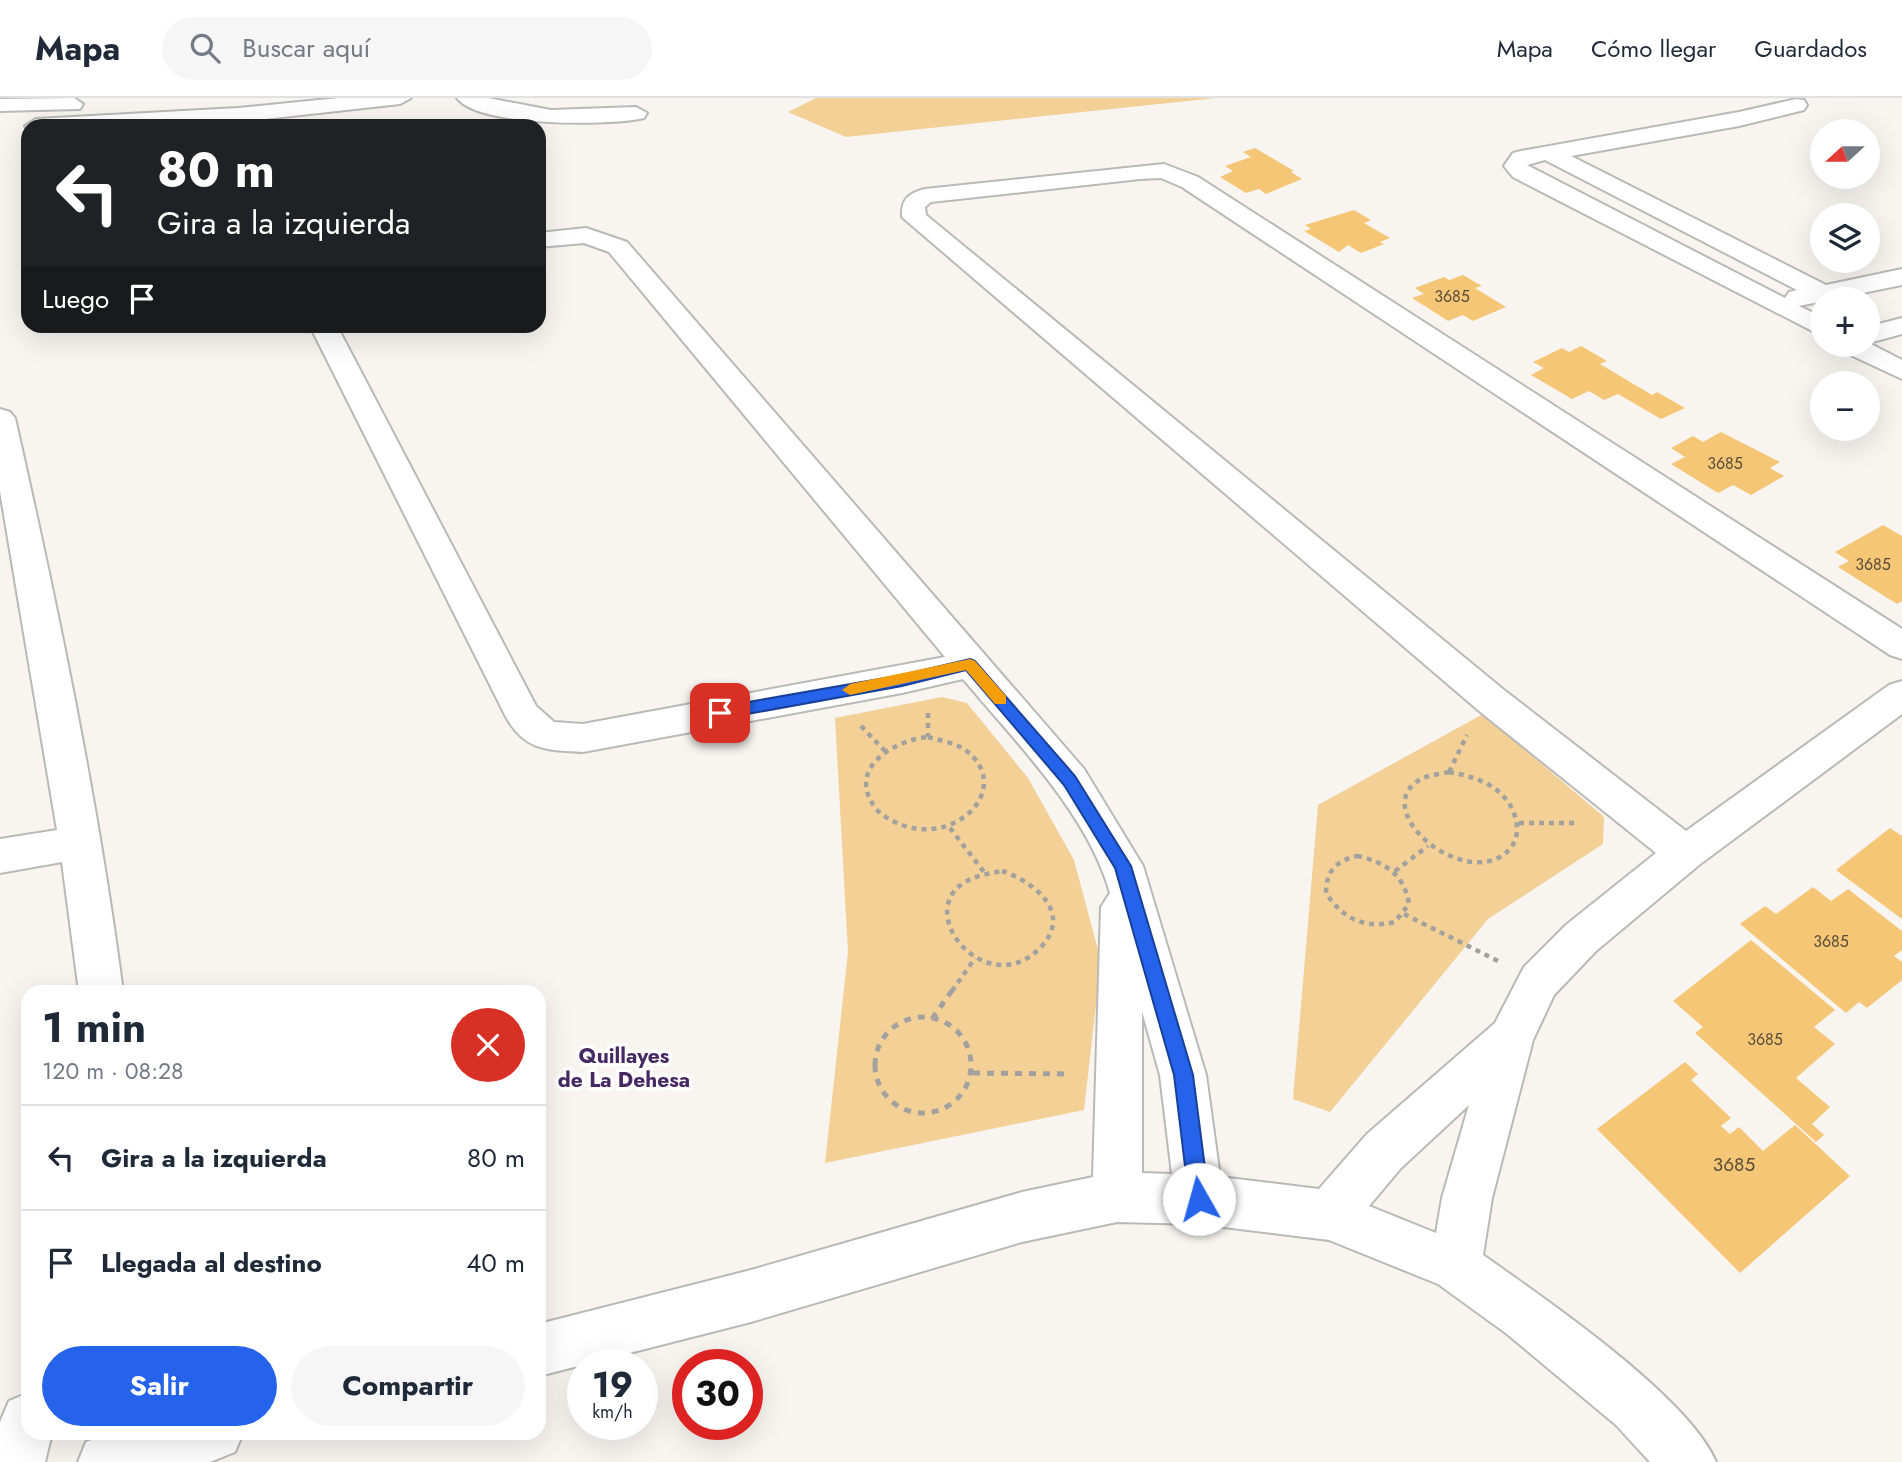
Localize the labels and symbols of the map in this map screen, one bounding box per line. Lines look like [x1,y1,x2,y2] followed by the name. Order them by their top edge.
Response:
[1810,119,1880,189] north arrow
[1434,285,1470,308] house number: 3685
[1707,452,1743,475] house number: 3685
[1855,553,1891,576] house number: 3685
[690,683,750,743] pin
[1813,930,1849,953] house number: 3685
[1747,1028,1783,1051] house number: 3685
[558,1041,690,1095] district label: Quillayes de La Dehesa
[1713,1151,1755,1178] house number: 3685
[1162,1162,1236,1236] position arrow
[672,1349,763,1440] speed limit sign: 30

